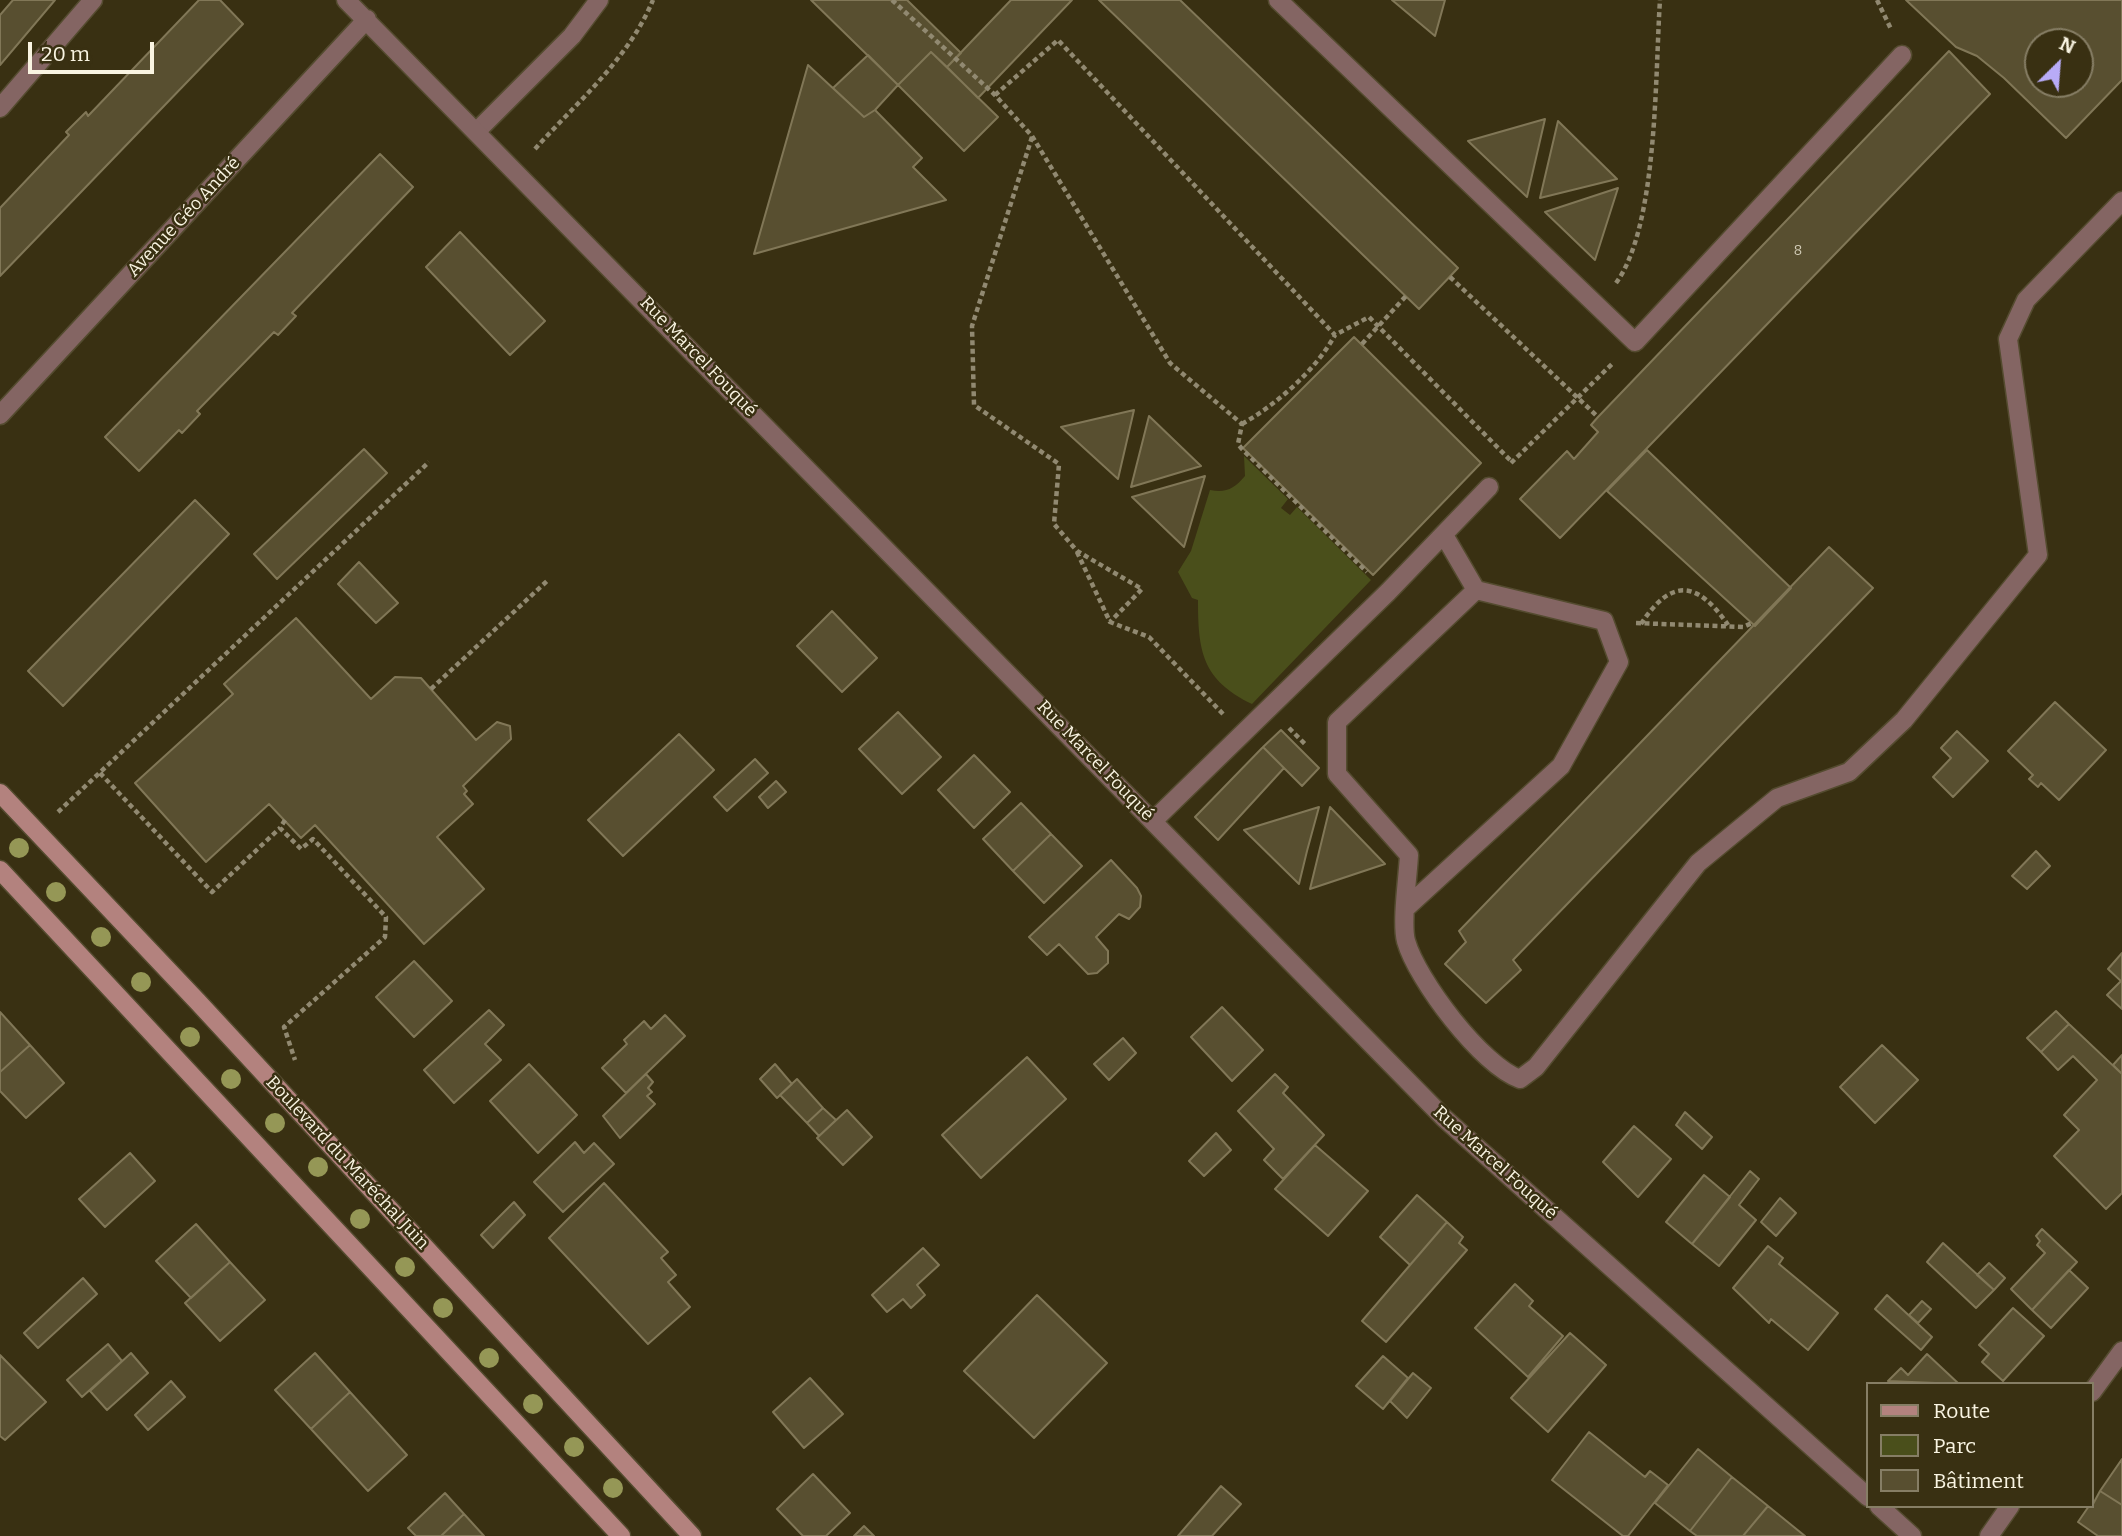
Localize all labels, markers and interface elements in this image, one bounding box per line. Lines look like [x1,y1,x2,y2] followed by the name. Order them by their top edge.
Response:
[32,28,158,72] scale bar
[2024,28,2094,98] north arrow
[2056,32,2079,59] text: N
[41,41,90,67] text: 20 m
[123,153,245,281] street label: Avenue Géo André
[1794,243,1802,259] house number: 8
[635,292,761,422] street label: Rue Marcel Fouqué
[1032,696,1158,826] street label: Rue Marcel Fouqué
[261,1072,433,1254] street label: Boulevard du Maréchal Juin
[1429,1102,1561,1224] street label: Rue Marcel Fouqué
[1867,1382,2094,1508] legend
[1933,1398,1990,1424] text: Route
[1933,1433,1976,1459] text: Parc
[1933,1468,2024,1494] text: Bâtiment

